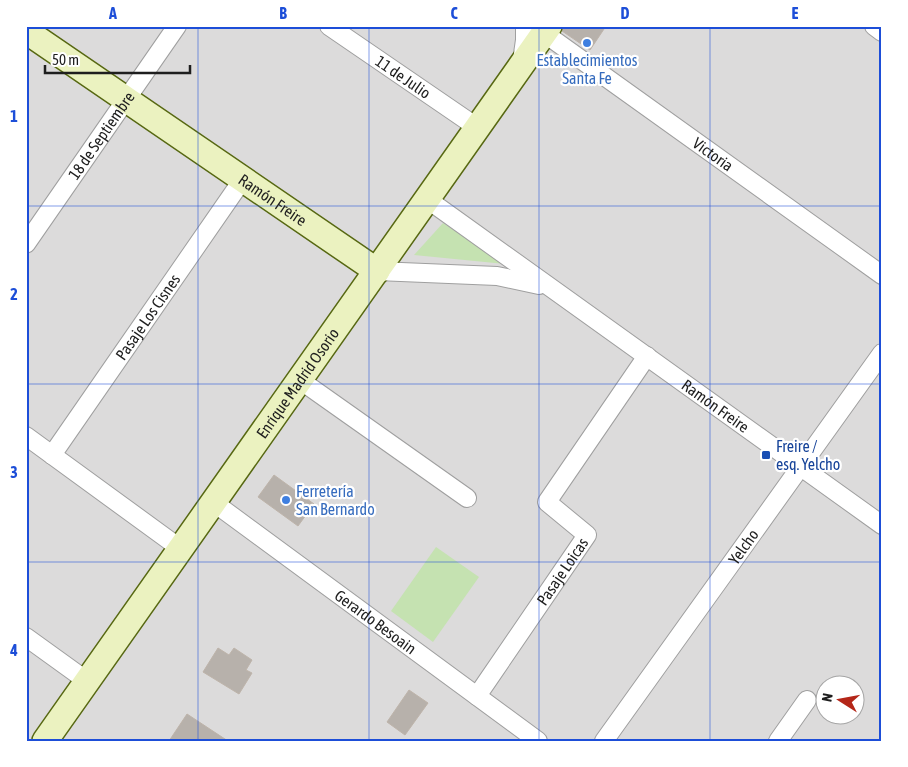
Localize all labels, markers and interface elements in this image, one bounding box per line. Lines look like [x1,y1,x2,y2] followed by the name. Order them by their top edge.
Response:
[108,4,117,22] text: A
[279,4,287,22] text: B
[450,4,458,22] text: C
[621,4,630,22] text: D
[792,4,799,22] text: E
[581,37,593,49] marker: Establecimientos Santa Fe
[45,42,190,74] scale bar
[52,51,79,68] text: 50 m
[537,51,638,87] place label: Establecimientos Santa Fe
[372,52,434,102] street label: 11 de Julio
[65,88,138,183] street label: 18 de Septiembre
[10,107,18,125] text: 1
[689,134,737,175] street label: Victoria
[235,170,310,229] street label: Ramón Freire
[112,270,184,363] street label: Pasaje Los Cisnes
[10,285,18,303] text: 2
[252,325,342,441] street label: Enrique Madrid Osorio
[678,376,753,436] street label: Ramón Freire
[776,437,840,474] place label: Freire / esq. Yelcho
[760,449,772,461] marker: Freire / esq. Yelcho
[10,463,18,481] text: 3
[296,482,375,518] place label: Ferretería San Bernardo
[280,494,292,506] marker: Ferretería San Bernardo
[725,526,762,568] street label: Yelcho
[533,534,592,608] street label: Pasaje Loicas
[331,586,420,658] street label: Gerardo Besoain
[9,641,18,659] text: 4
[816,674,866,724] north arrow
[819,692,836,703] text: N

